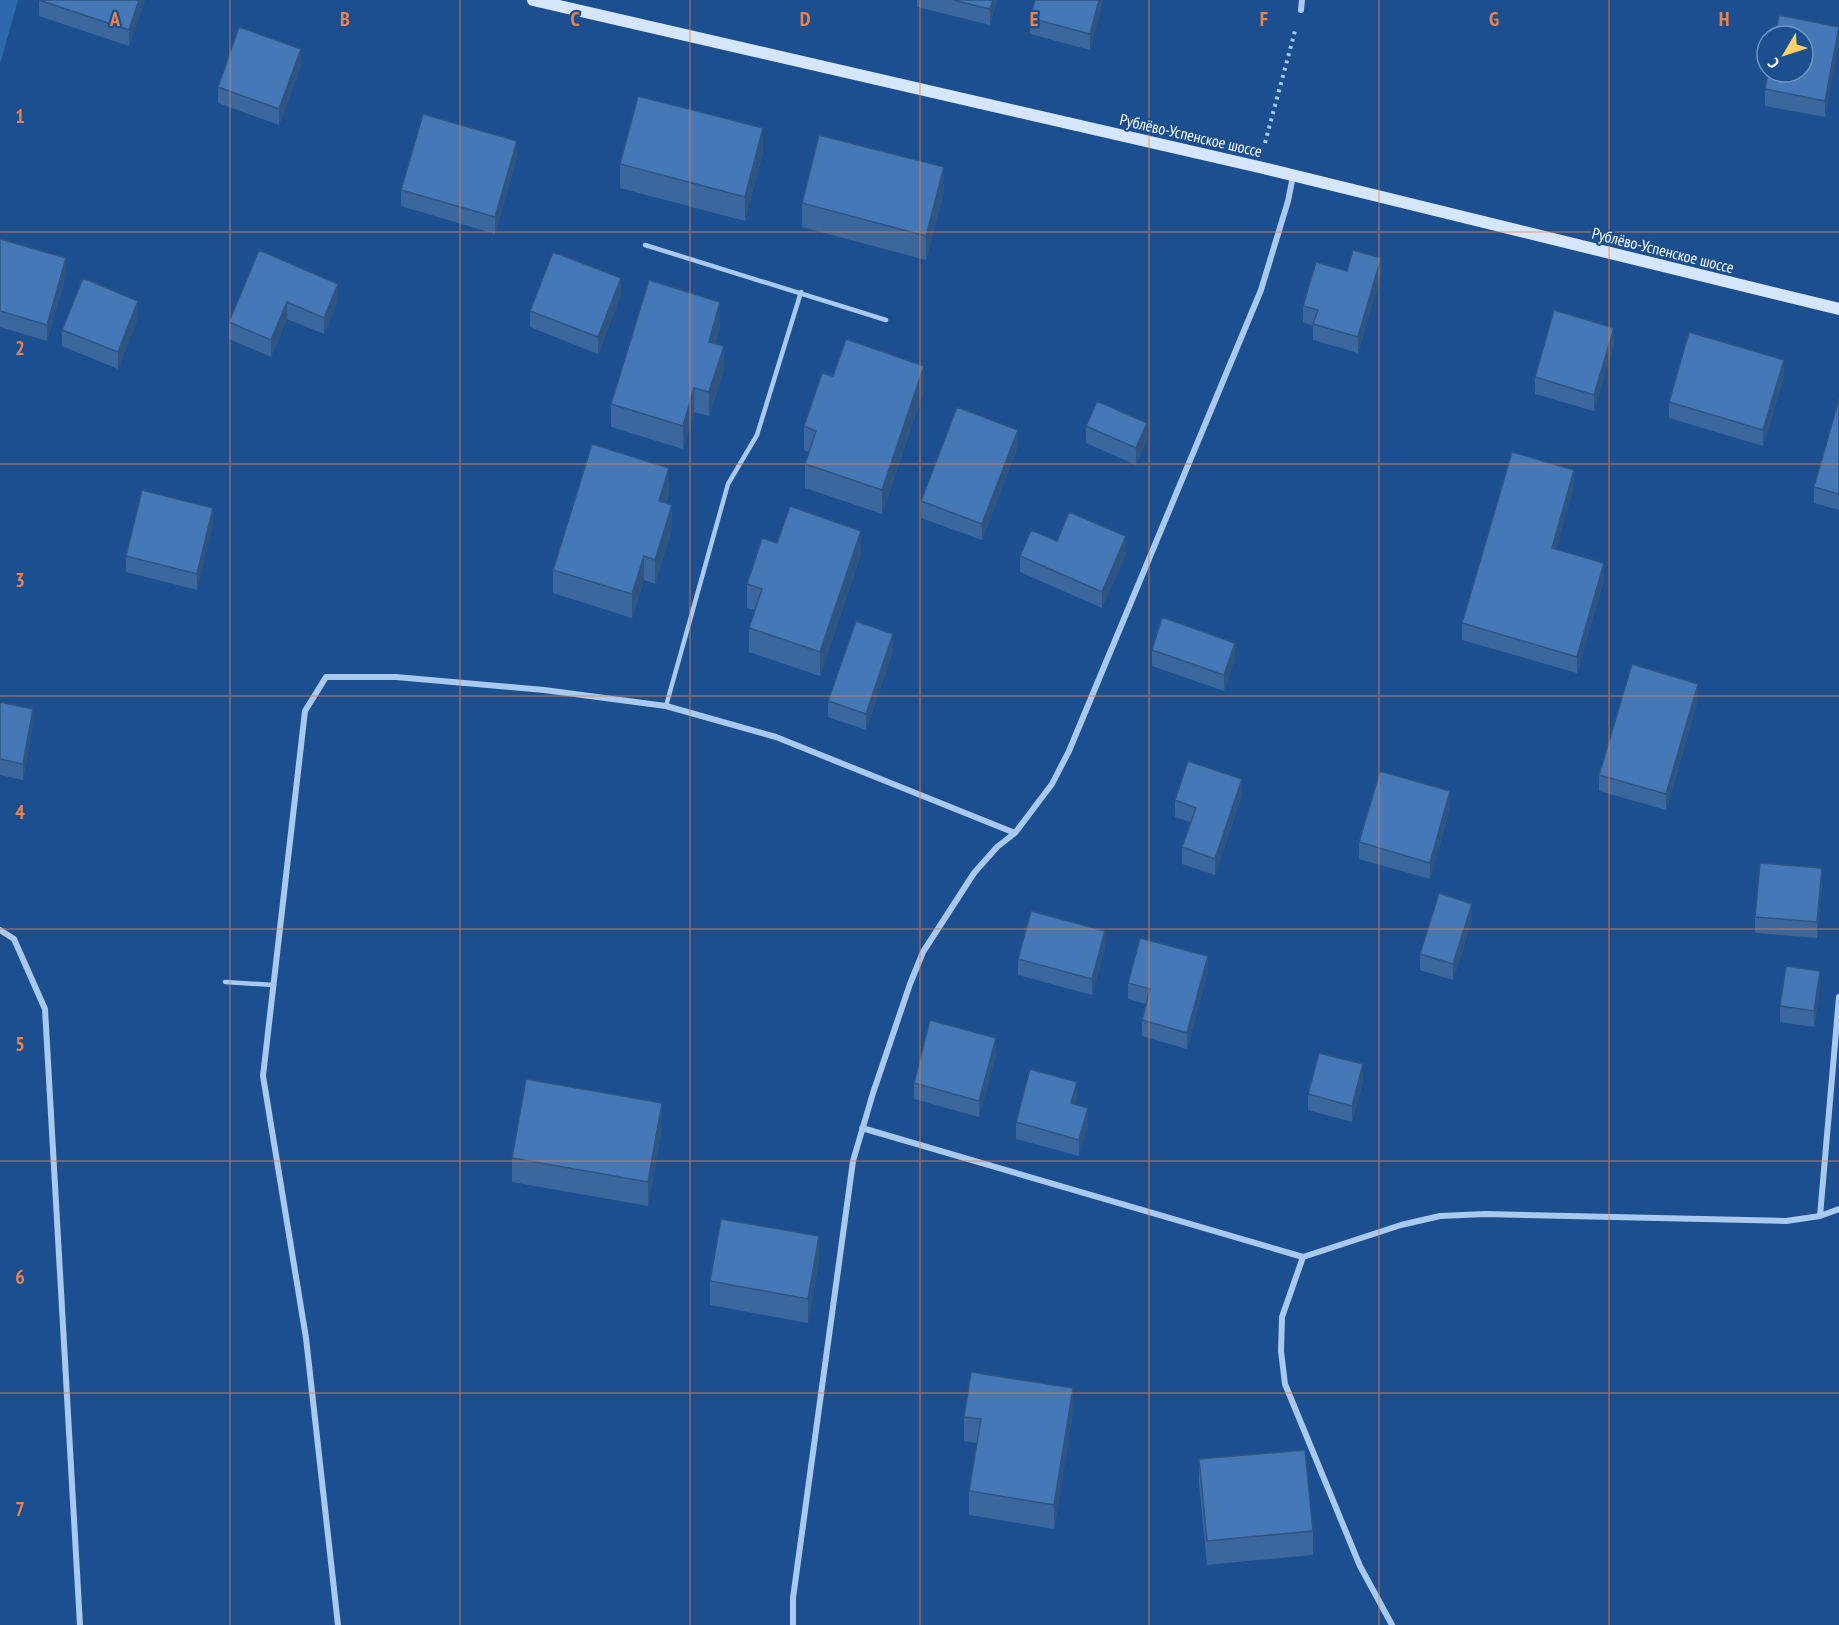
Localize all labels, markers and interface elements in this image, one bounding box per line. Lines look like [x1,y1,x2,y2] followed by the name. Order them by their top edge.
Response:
[109,6,121,32] text: A
[340,6,350,32] text: B
[570,6,580,32] text: C
[800,6,811,32] text: D
[1030,6,1038,32] text: E
[1260,6,1268,32] text: F
[1489,6,1499,32] text: G
[1719,6,1729,32] text: H
[1755,24,1815,84] north arrow
[1763,54,1783,73] text: С
[15,103,25,129] text: 1
[1118,109,1264,161] street label: Рублёво-Успенское шоссе
[1590,223,1736,277] street label: Рублёво-Успенское шоссе
[15,335,25,361] text: 2
[15,567,25,593] text: 3
[15,799,25,825] text: 4
[15,1031,25,1057] text: 5
[15,1264,25,1290] text: 6
[15,1496,25,1522] text: 7

